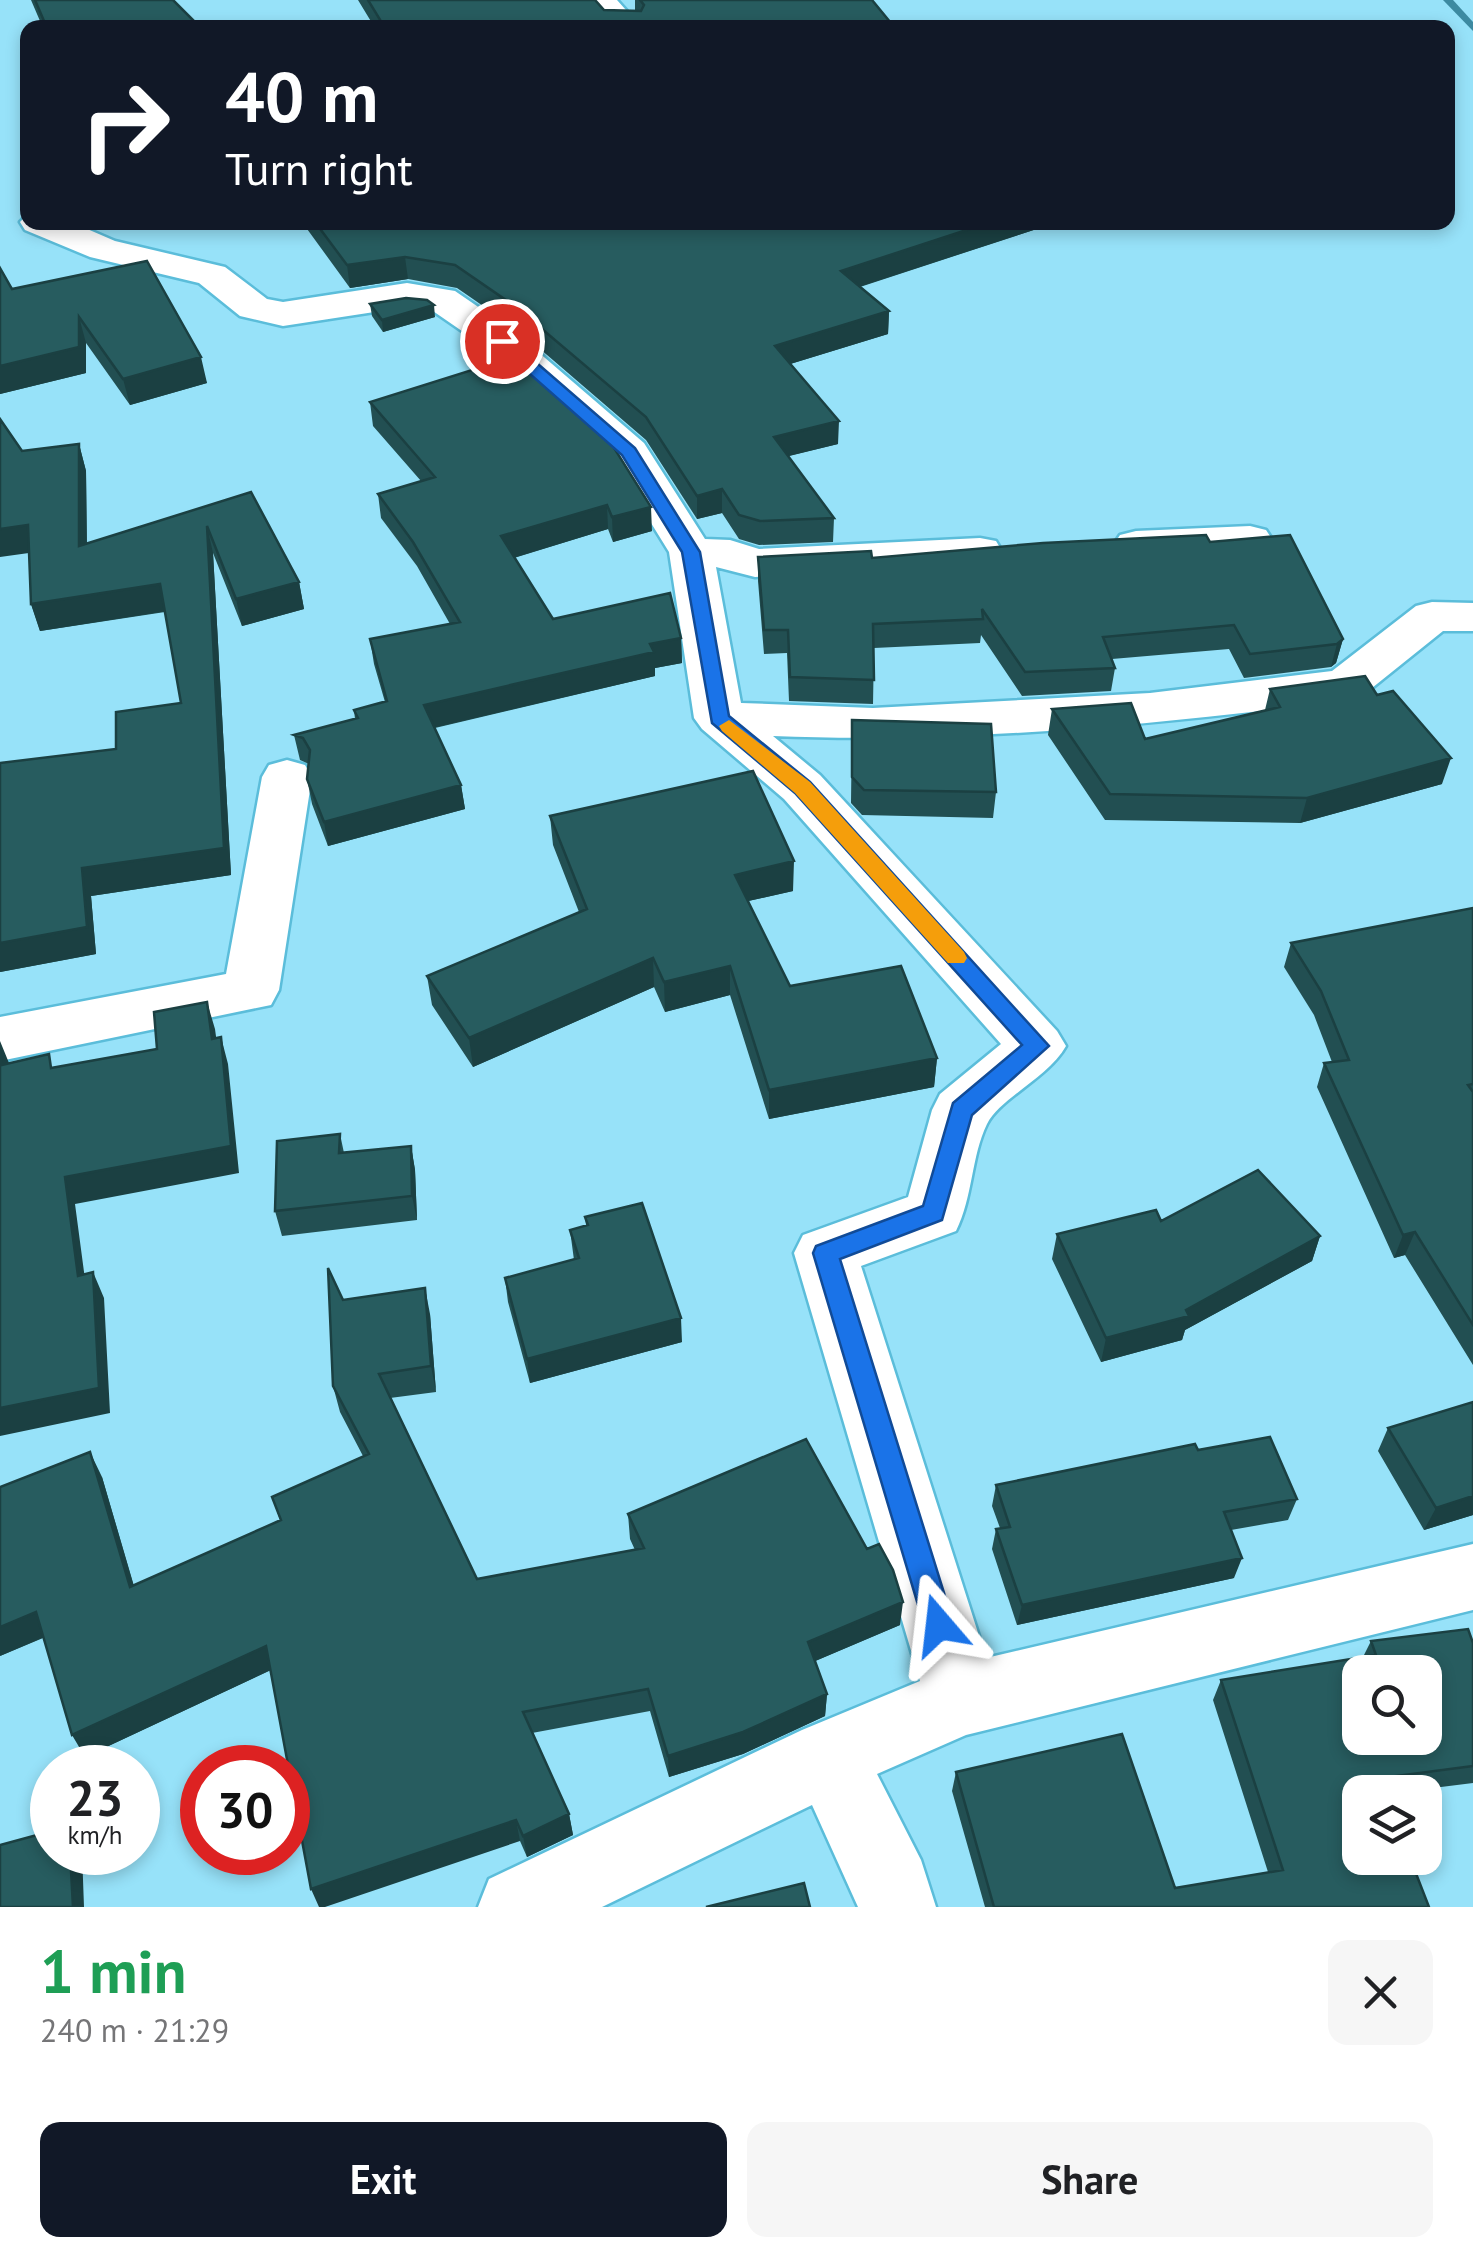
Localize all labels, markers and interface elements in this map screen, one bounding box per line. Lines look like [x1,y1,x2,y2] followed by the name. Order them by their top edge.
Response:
[225,51,378,141] text: 40 m
[60,60,190,190] icon: right
[225,139,413,197] text: Turn right
[460,299,545,384] pin
[475,314,530,369] icon: arrive
[887,1573,991,1677] position arrow
[1342,1655,1442,1875] map controls
[1342,1655,1442,1755] button: search
[180,1745,310,1875] speed limit sign: 30
[67,1765,123,1830] text: 23
[1342,1775,1442,1875] button: layers
[68,1819,122,1851] text: km/h
[40,1932,186,2010] text: 1 min
[1328,1940,1433,2045] button: close
[40,2009,229,2051] text: 240 m · 21:29
[40,2122,727,2237] button: Exit
[747,2122,1433,2237] button: Share

